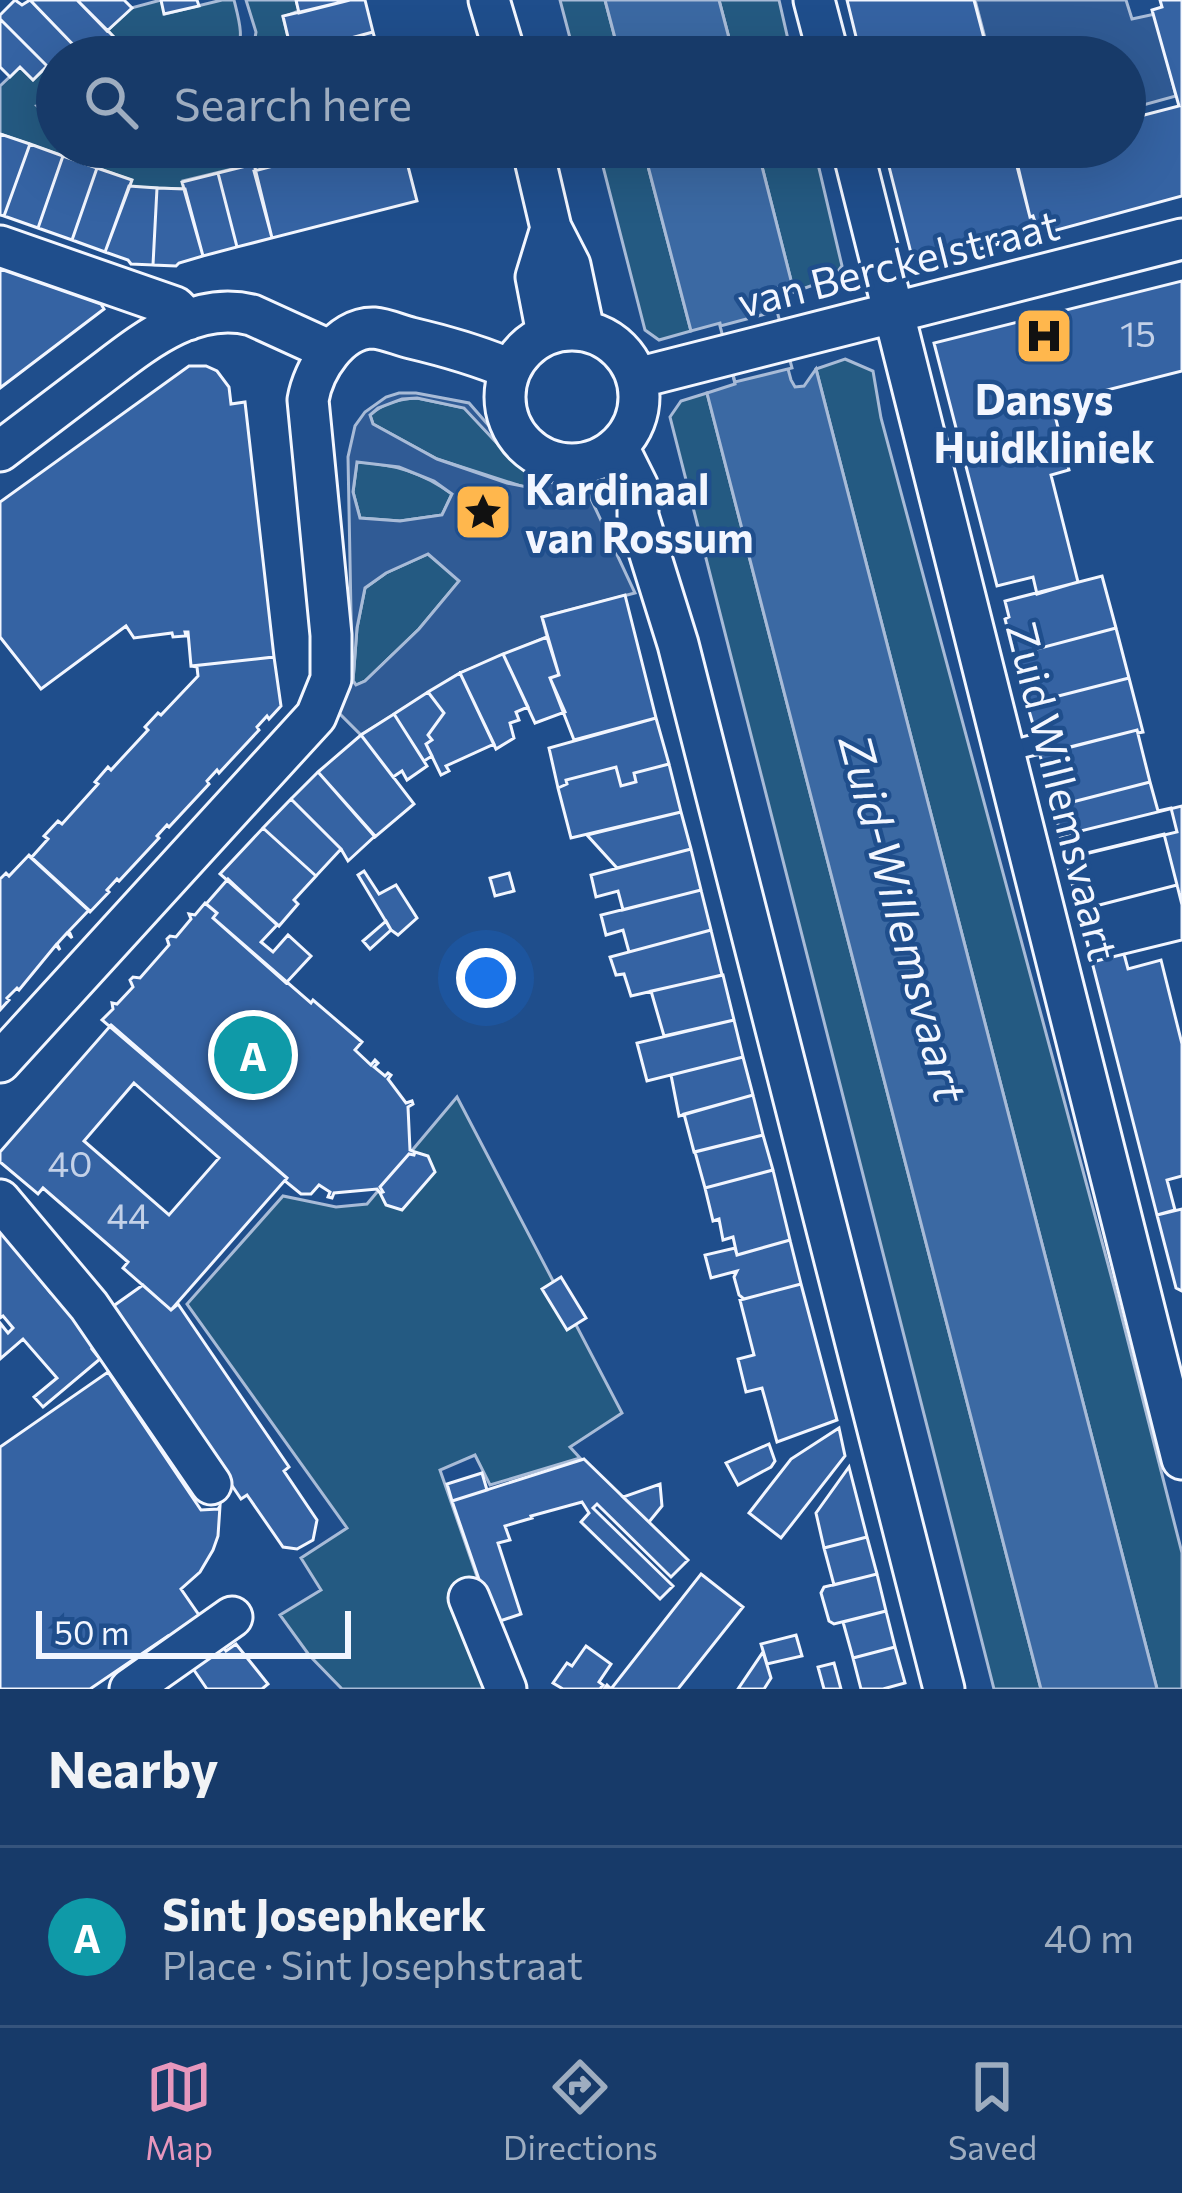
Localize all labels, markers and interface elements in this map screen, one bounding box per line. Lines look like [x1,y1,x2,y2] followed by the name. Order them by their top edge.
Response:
[36,36,1146,168] search box
[78,69,144,135] icon: search
[174,75,412,130] text: Search here
[732,197,1064,327] street label: van Berckelstraat
[1013,305,1075,367] hospital icon: Dansys Huidkliniek
[1120,310,1156,354] house number: 15
[933,372,1155,472] place label: Dansys Huidkliniek
[525,462,754,562] place label: Kardinaal van Rossum
[452,481,514,543] place icon: Kardinaal van Rossum
[997,617,1131,965] street label: Zuid Willemsvaart
[829,727,981,1109] water label: Zuid-Willemsvaart
[456,948,516,1008] your location
[214,1010,292,1100] pin: A
[47,1140,93,1184] house number: 40
[106,1192,150,1236] house number: 44
[36,1605,351,1658] scale bar
[54,1611,130,1652] text: 50 m
[48,1736,218,1799] text: Nearby
[162,1885,486,1940] text: Sint Josephkerk
[73,1913,101,1961] text: A
[1044,1913,1134,1961] text: 40 m
[162,1940,583,1988] text: Place · Sint Josephstraat
[145,2054,213,2167] tab: Map
[503,2054,658,2167] tab: Directions
[948,2054,1037,2167] tab: Saved

